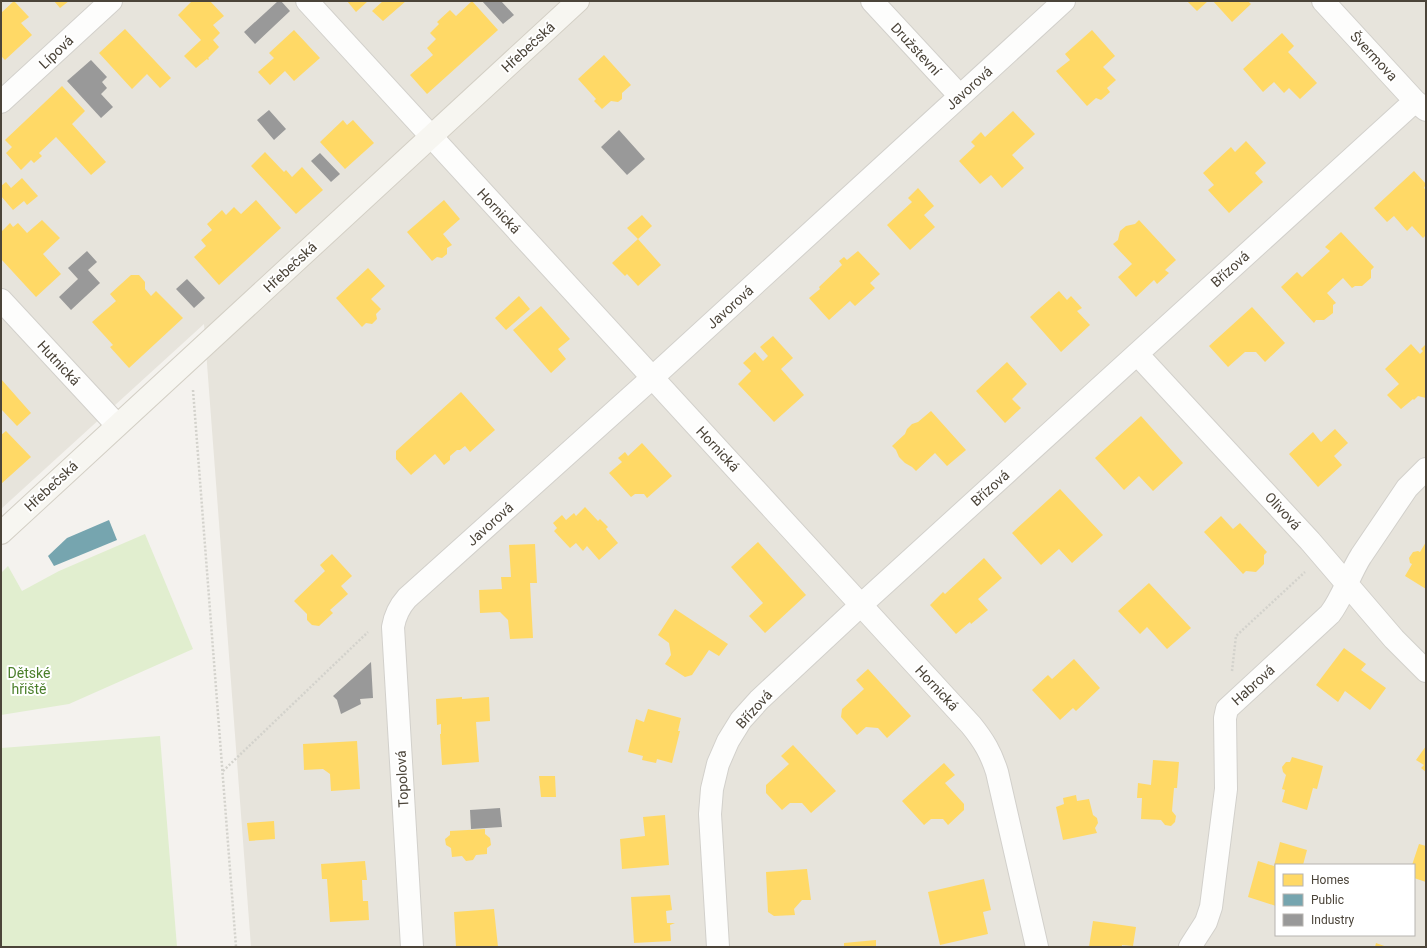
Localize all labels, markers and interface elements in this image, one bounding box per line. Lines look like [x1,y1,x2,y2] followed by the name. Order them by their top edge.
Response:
[498,18,558,76] street label: Hřebečská
[888,20,945,79] street label: Družstevní
[1347,27,1402,84] street label: Švermova
[36,32,76,72] street label: Lípová
[943,63,995,113] street label: Javorová
[474,185,524,237] street label: Hornická
[260,238,320,296] street label: Hřebečská
[1208,248,1252,290] street label: Břízová
[704,282,756,332] street label: Javorová
[34,337,84,389] street label: Hutnická
[693,423,743,475] street label: Hornická
[21,457,81,515] street label: Hřebečská
[968,467,1012,509] street label: Břízová
[1262,489,1304,533] street label: Olivová
[464,499,516,549] street label: Javorová
[912,662,962,714] street label: Hornická
[1228,662,1278,708] street label: Habrová
[8,665,50,697] park label: Dětské hřiště
[733,687,775,731] street label: Břízová
[393,750,411,808] street label: Topolová
[1275,864,1415,936] legend
[1311,873,1349,887] text: Homes
[1311,893,1344,907] text: Public
[1311,913,1355,927] text: Industry

